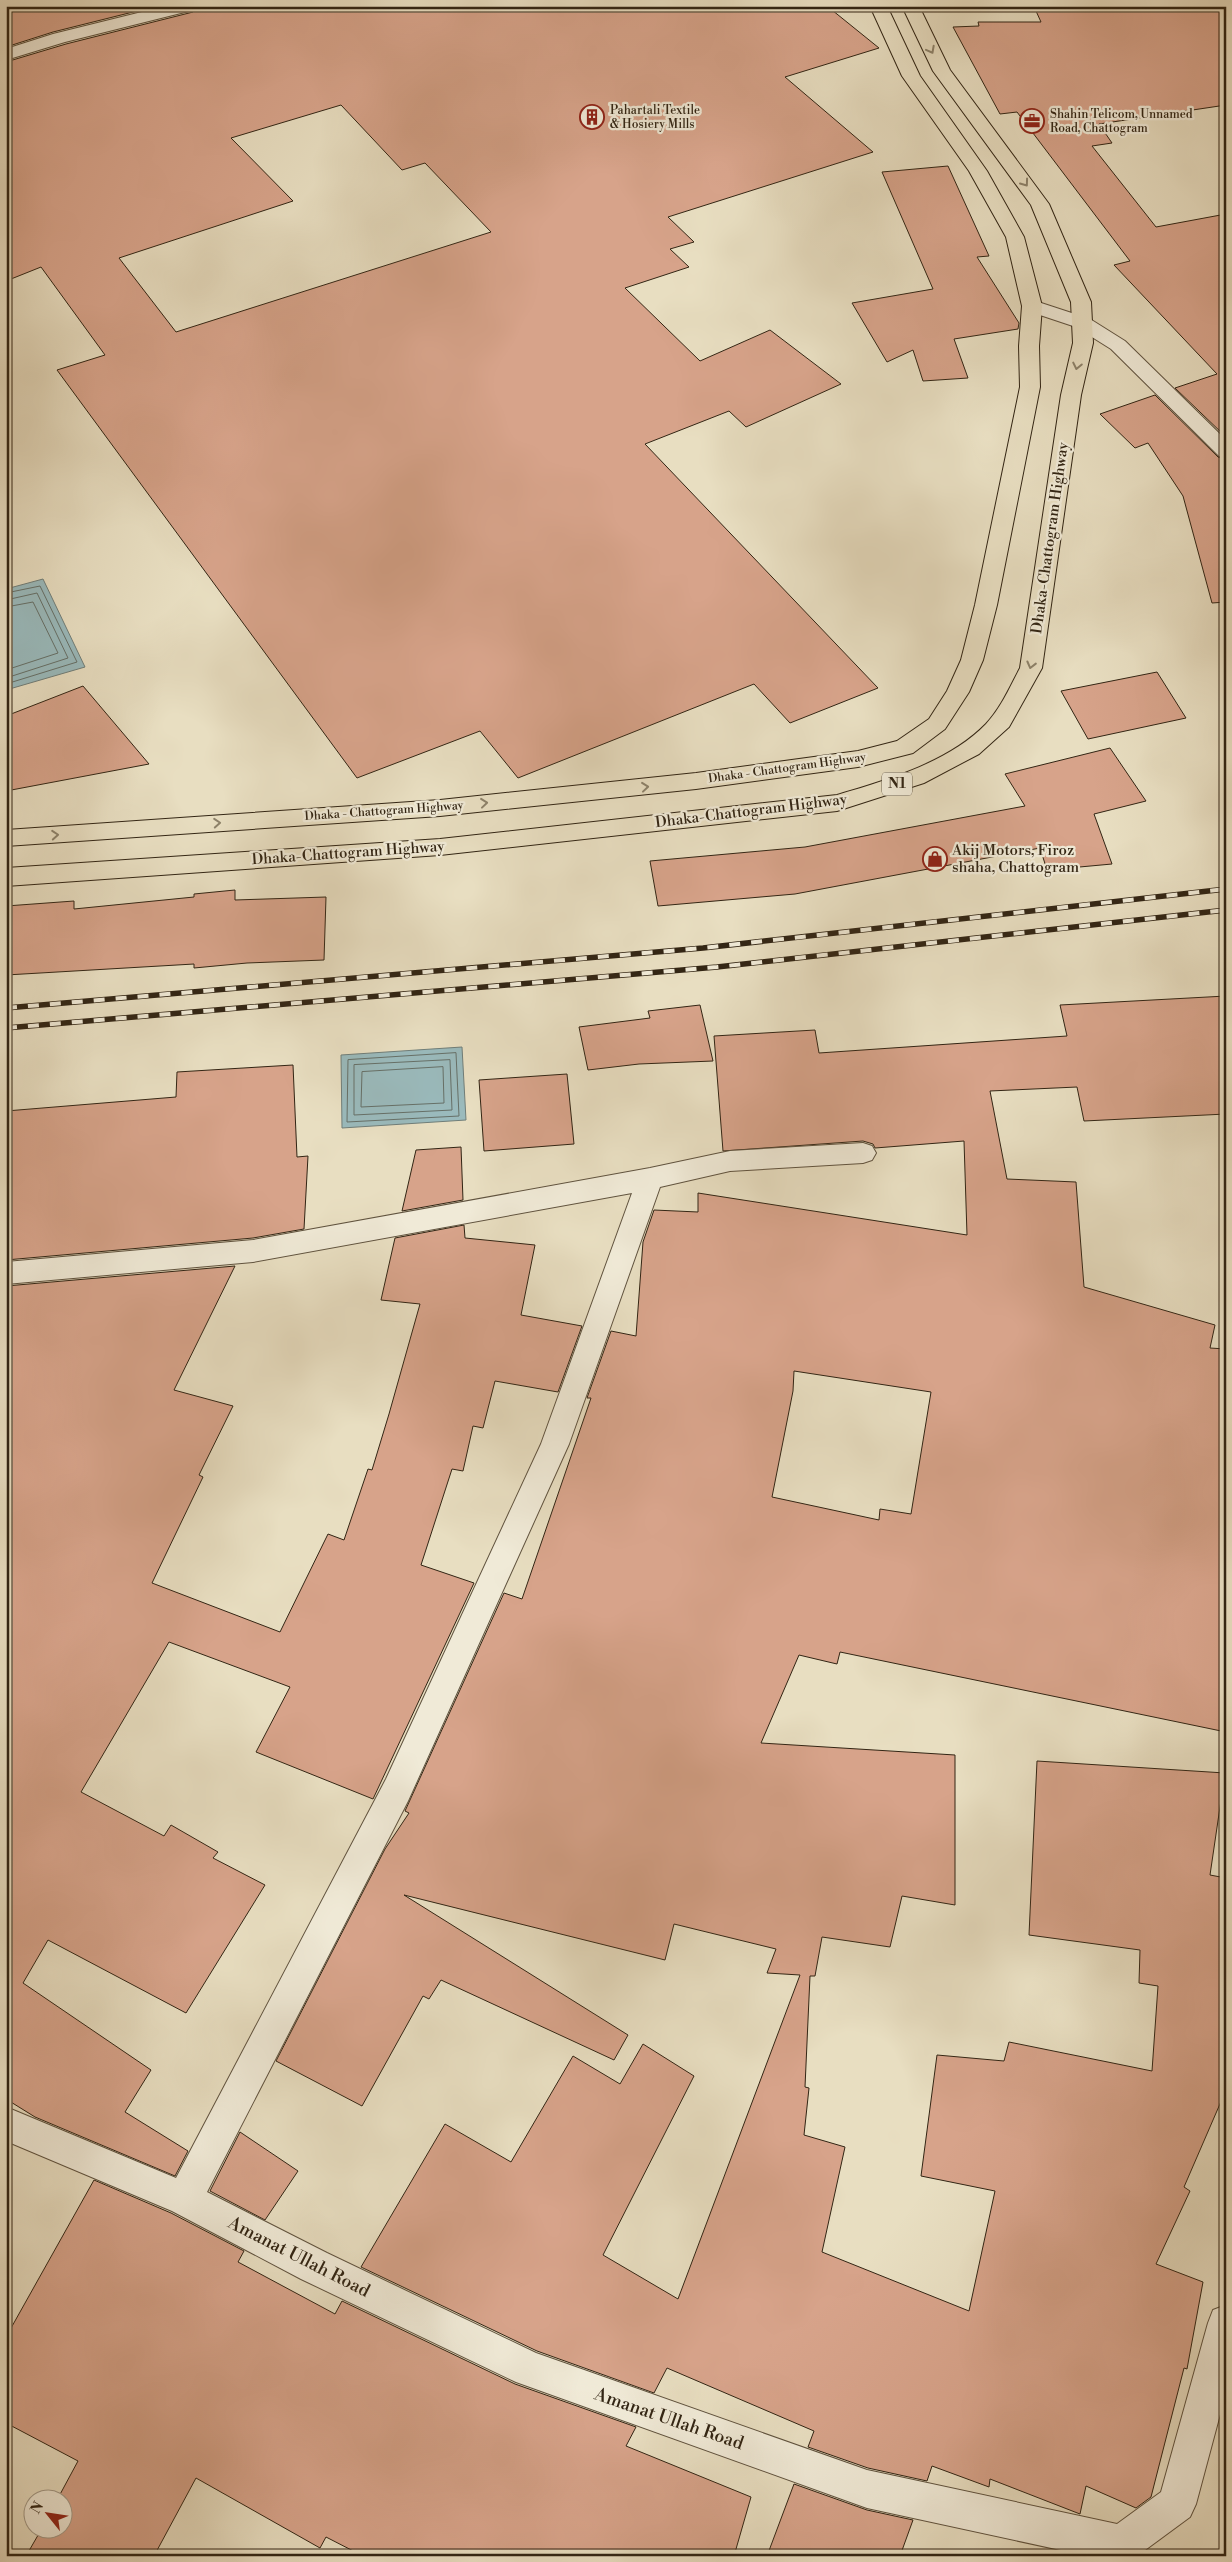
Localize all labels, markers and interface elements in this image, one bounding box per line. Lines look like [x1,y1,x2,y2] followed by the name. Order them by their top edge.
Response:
[925,45,935,54] one-way arrow
[610,103,700,132] place label: Pahartali Textile & Hosiery Mills
[579,104,605,130] building icon: Pahartali Textile & Hosiery Mills
[1050,107,1193,136] place label: Shahin Telicom, Unnamed Road, Chattogram
[1019,108,1045,134] office icon: Shahin Telicom, Unnamed Road, Chattogram
[1019,177,1027,186] one-way arrow
[1072,361,1083,370] one-way arrow
[1027,440,1073,635] street label: Dhaka-Chattogram Highway
[1026,660,1037,669] one-way arrow
[707,749,867,787] street label: Dhaka - Chattogram Highway
[882,772,912,796] road number: N1
[642,781,650,792] one-way arrow
[654,790,849,832] street label: Dhaka-Chattogram Highway
[304,798,464,824] street label: Dhaka - Chattogram Highway
[480,798,488,809] one-way arrow
[213,818,221,829] one-way arrow
[51,829,59,840] one-way arrow
[251,837,446,869] street label: Dhaka-Chattogram Highway
[951,841,1079,877] place label: Akij Motors, Firoz shaha, Chattogram
[922,846,948,872] shop icon: Akij Motors, Firoz shaha, Chattogram
[223,2211,375,2303] street label: Amanat Ullah Road
[590,2382,747,2456] street label: Amanat Ullah Road
[22,2490,72,2540] north arrow
[27,2499,48,2517] text: N

